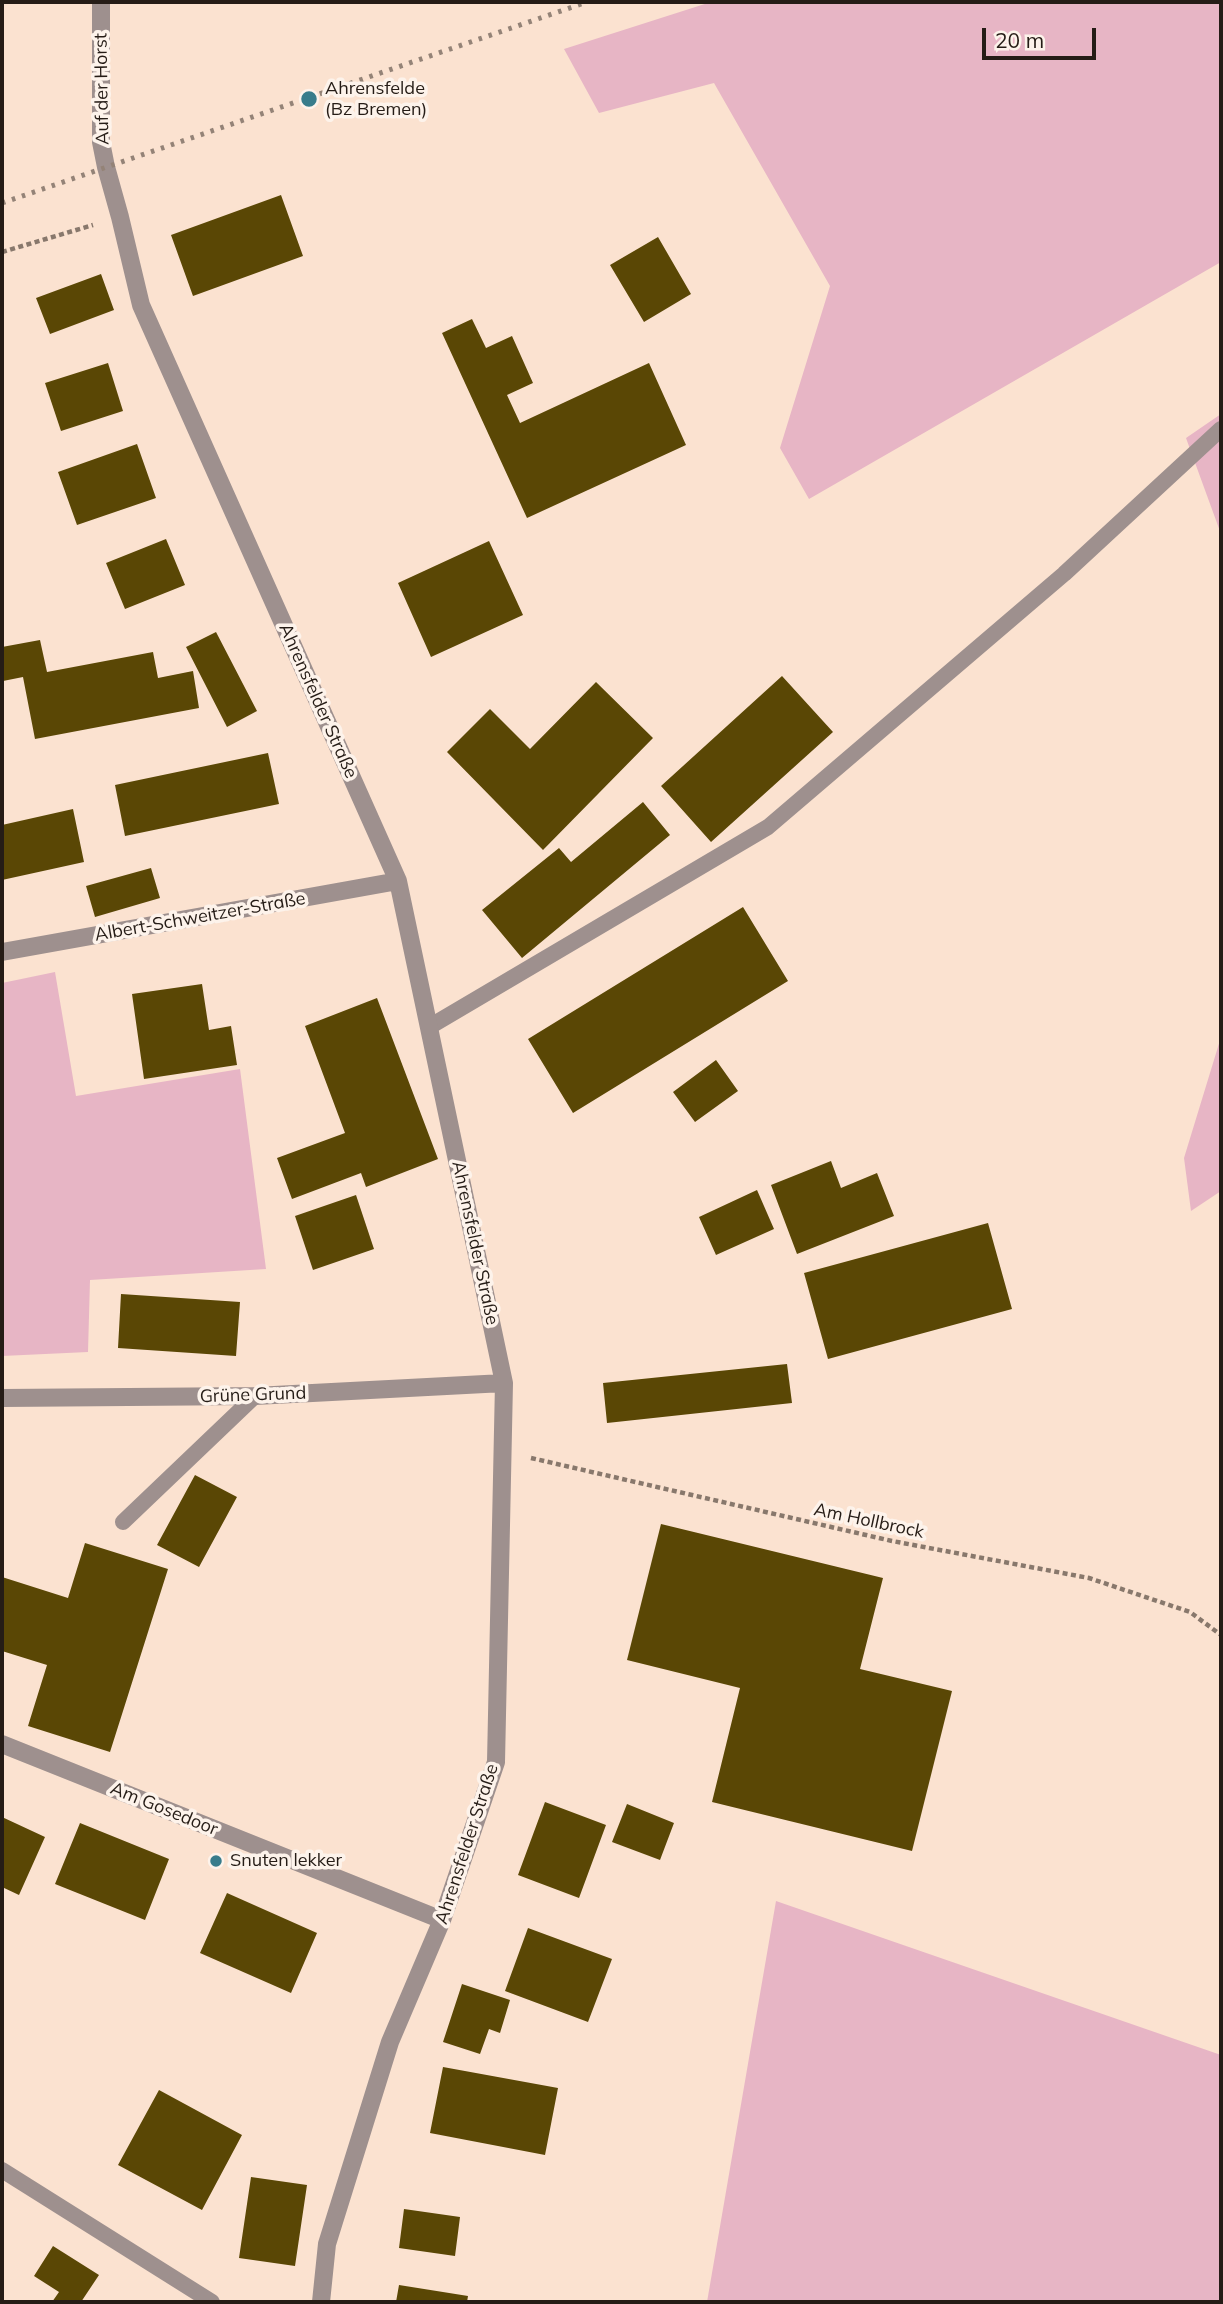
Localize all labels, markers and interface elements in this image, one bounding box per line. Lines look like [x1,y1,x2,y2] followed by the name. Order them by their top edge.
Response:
[985,14,1099,58] scale bar
[995,27,1044,53] text: 20 m
[90,33,114,145] street label: Auf der Horst
[325,78,427,120] place label: Ahrensfelde (Bz Bremen)
[299,89,319,109] marker: Ahrensfelde (Bz Bremen)
[274,620,362,782] street label: Ahrensfelder Straße
[93,888,307,946] street label: Albert-Schweitzer-Straße
[447,1159,503,1327] street label: Ahrensfelder Straße
[199,1382,307,1408] street label: Grüne Grund
[812,1499,926,1543] street label: Am Hollbrock
[431,1761,503,1927] street label: Ahrensfelder Straße
[107,1778,221,1840] street label: Am Gosedoor
[230,1850,342,1872] place label: Snuten lekker
[208,1853,224,1869] marker: Snuten lekker

